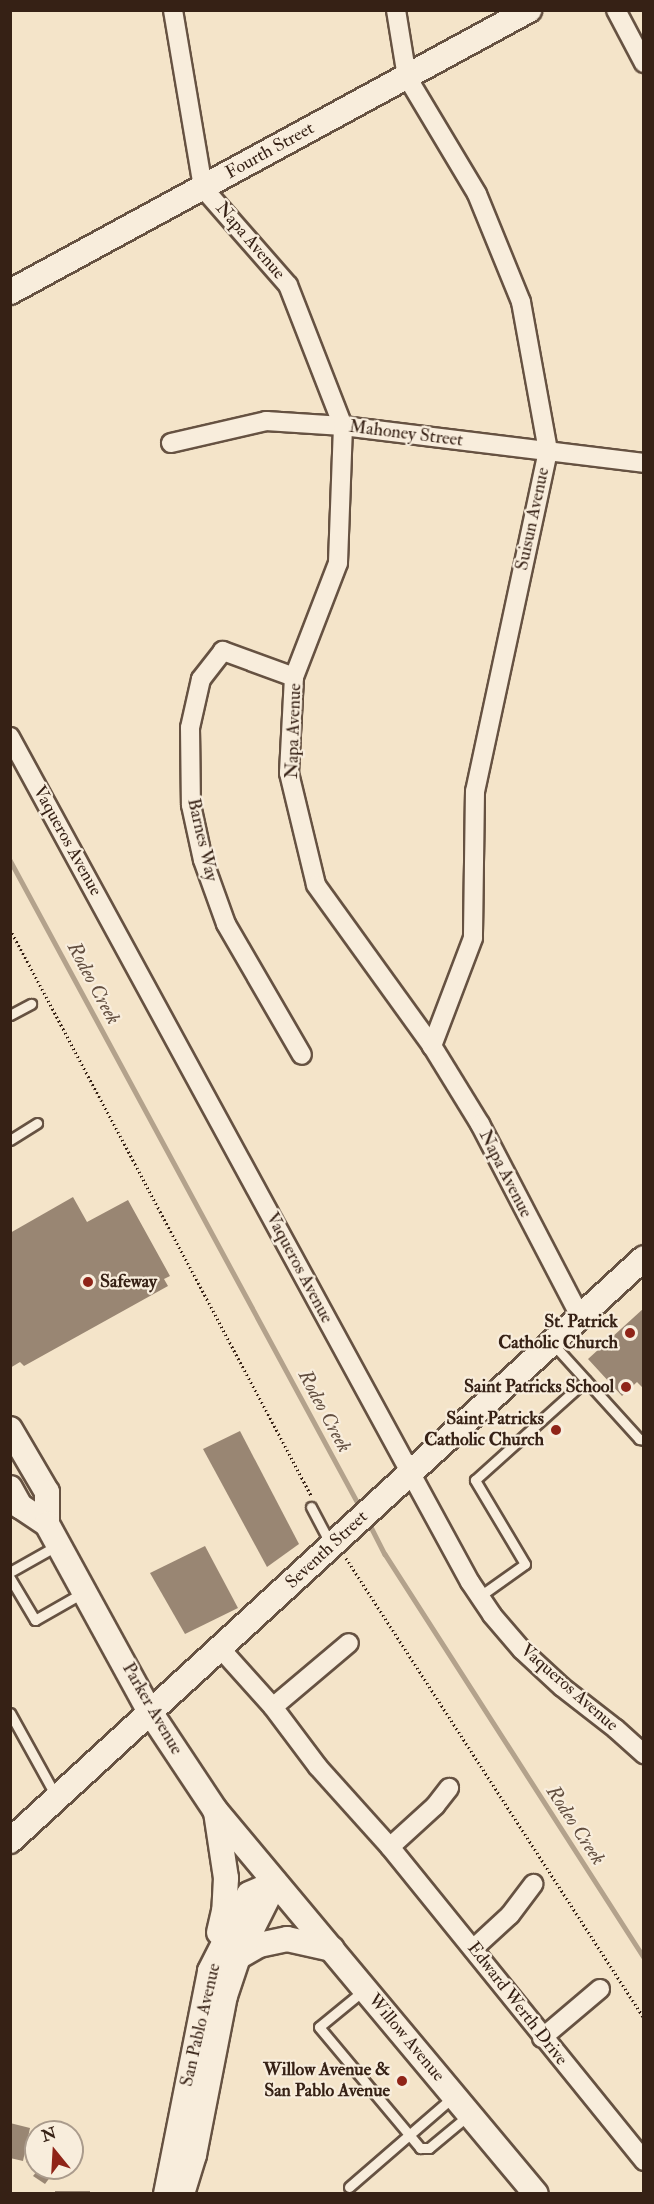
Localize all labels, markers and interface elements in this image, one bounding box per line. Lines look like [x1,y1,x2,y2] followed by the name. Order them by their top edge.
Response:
[222,118,318,184] street label: Fourth Street
[211,198,289,284] street label: Napa Avenue
[348,416,464,452] street label: Mahoney Street
[512,466,554,572] street label: Suisun Avenue
[282,683,306,779] street label: Napa Avenue
[28,782,106,900] street label: Vaqueros Avenue
[182,796,222,884] street label: Barnes Way
[62,938,126,1028] water label: Rodeo Creek
[474,1127,536,1221] street label: Napa Avenue
[261,1209,337,1327] street label: Vaqueros Avenue
[100,1271,157,1293] place label: Safeway
[81,1275,95,1289] marker: Safeway
[498,1312,618,1354] place label: St. Patrick Catholic Church
[623,1326,637,1340] marker: St. Patrick Catholic Church
[293,1366,357,1456] water label: Rodeo Creek
[464,1376,614,1398] place label: Saint Patricks School
[619,1380,633,1394] marker: Saint Patricks School
[424,1409,544,1452] place label: Saint Patricks Catholic Church
[549,1423,563,1437] marker: Saint Patricks Catholic Church
[282,1507,372,1593] street label: Seventh Street
[516,1640,622,1736] street label: Vaqueros Avenue
[117,1659,187,1759] street label: Parker Avenue
[541,1781,611,1869] water label: Rodeo Creek
[462,1938,572,2070] street label: Edward Werth Drive
[176,1961,226,2089] street label: San Pablo Avenue
[363,1990,449,2086] street label: Willow Avenue
[263,2060,390,2102] place label: Willow Avenue & San Pablo Avenue
[395,2074,409,2088] marker: Willow Avenue & San Pablo Avenue
[24,2120,84,2180] north arrow
[39,2123,59,2147] text: N

